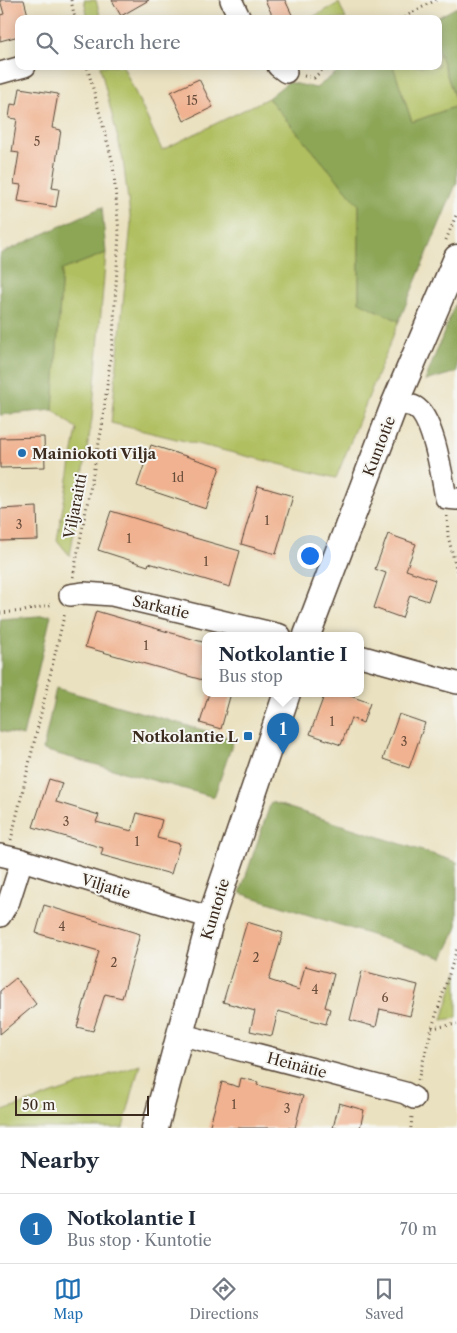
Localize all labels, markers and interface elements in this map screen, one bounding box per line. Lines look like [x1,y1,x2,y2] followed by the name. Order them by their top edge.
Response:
[15,15,442,70] search box
[33,29,61,57] icon: search
[73,31,181,54] text: Search here
[186,93,198,108] house number: 15
[34,134,40,149] house number: 5
[359,413,399,479] street label: Kuntotie
[32,444,157,463] place label: Mainiokoti Vilja
[16,447,28,459] marker: Mainiokoti Vilja
[172,470,185,485] house number: 1d
[59,471,91,541] street label: Viljaraitti
[264,513,270,528] house number: 1
[16,517,22,532] house number: 3
[126,531,132,546] house number: 1
[297,543,323,569] your location
[203,554,209,569] house number: 1
[131,591,191,623] street label: Sarkatie
[202,632,364,697] popup
[143,638,149,653] house number: 1
[218,643,348,666] text: Notkolantie I
[218,666,283,686] text: Bus stop
[267,713,299,754] pin: 1
[329,714,335,729] house number: 1
[132,727,239,746] place label: Notkolantie L
[242,730,254,742] marker: Notkolantie L
[401,734,407,749] house number: 3
[63,814,69,829] house number: 3
[134,834,140,849] house number: 1
[78,869,133,902] street label: Viljatie
[197,876,233,942] street label: Kuntotie
[59,919,66,934] house number: 4
[253,950,260,965] house number: 2
[111,955,118,970] house number: 2
[312,982,319,997] house number: 4
[381,990,389,1005] house number: 6
[265,1048,329,1082] street label: Heinätie
[15,1093,149,1116] scale bar
[22,1096,55,1114] text: 50 m
[231,1097,237,1112] house number: 1
[284,1101,290,1116] house number: 3
[20,1148,99,1173] text: Nearby
[67,1207,196,1230] text: Notkolantie I
[32,1219,40,1239] text: 1
[400,1219,437,1239] text: 70 m
[67,1230,212,1250] text: Bus stop · Kuntotie
[53,1275,83,1323] tab: Map
[189,1275,259,1323] tab: Directions
[365,1275,404,1323] tab: Saved

